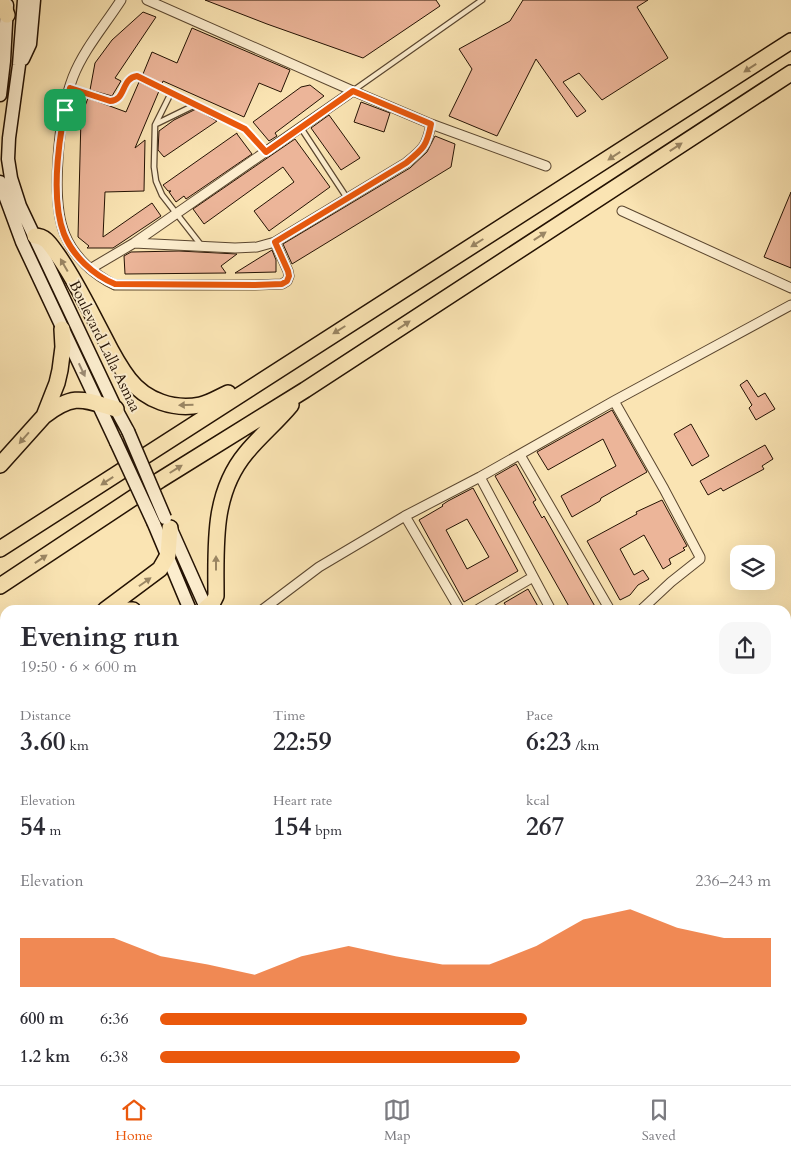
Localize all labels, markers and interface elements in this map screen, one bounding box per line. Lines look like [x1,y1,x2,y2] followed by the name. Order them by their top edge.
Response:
[744,63,757,72] one-way arrow
[44,89,86,131] pin
[51,96,79,124] icon: arrive
[670,143,683,152] one-way arrow
[607,151,620,160] one-way arrow
[534,231,547,241] one-way arrow
[470,238,483,248] one-way arrow
[59,258,68,271] one-way arrow
[65,277,146,415] street label: Boulevard Lalla Asmaa
[398,320,411,330] one-way arrow
[333,325,346,335] one-way arrow
[79,363,87,377] one-way arrow
[178,402,194,410] one-way arrow
[19,431,30,444] one-way arrow
[170,465,183,474] one-way arrow
[100,477,113,486] one-way arrow
[730,545,775,590] map controls
[730,545,775,590] button: layers
[34,554,47,564] one-way arrow
[212,555,220,571] one-way arrow
[138,577,152,587] one-way arrow
[20,618,179,656] text: Evening run
[719,622,771,674] button: share
[20,656,137,678] text: 19:50 · 6 × 600 m
[20,706,71,725] text: Distance
[273,706,305,725] text: Time
[526,706,553,725] text: Pace
[20,725,66,759] text: 3.60
[273,725,331,759] text: 22:59
[526,725,572,759] text: 6:23
[66,736,89,755] text: km
[572,736,599,755] text: /km
[20,791,76,810] text: Elevation
[273,791,332,810] text: Heart rate
[526,791,550,810] text: kcal
[20,810,46,844] text: 54
[273,810,311,844] text: 154
[526,810,564,844] text: 267
[46,821,61,840] text: m
[311,821,342,840] text: bpm
[20,870,84,892] text: Elevation
[695,870,771,892] text: 236–243 m
[20,1008,64,1030] text: 600 m
[100,1008,129,1030] text: 6:36
[20,1046,70,1068] text: 1.2 km
[100,1046,129,1068] text: 6:38
[115,1096,153,1145] tab: Home
[383,1096,411,1145] tab: Map
[642,1096,676,1145] tab: Saved

